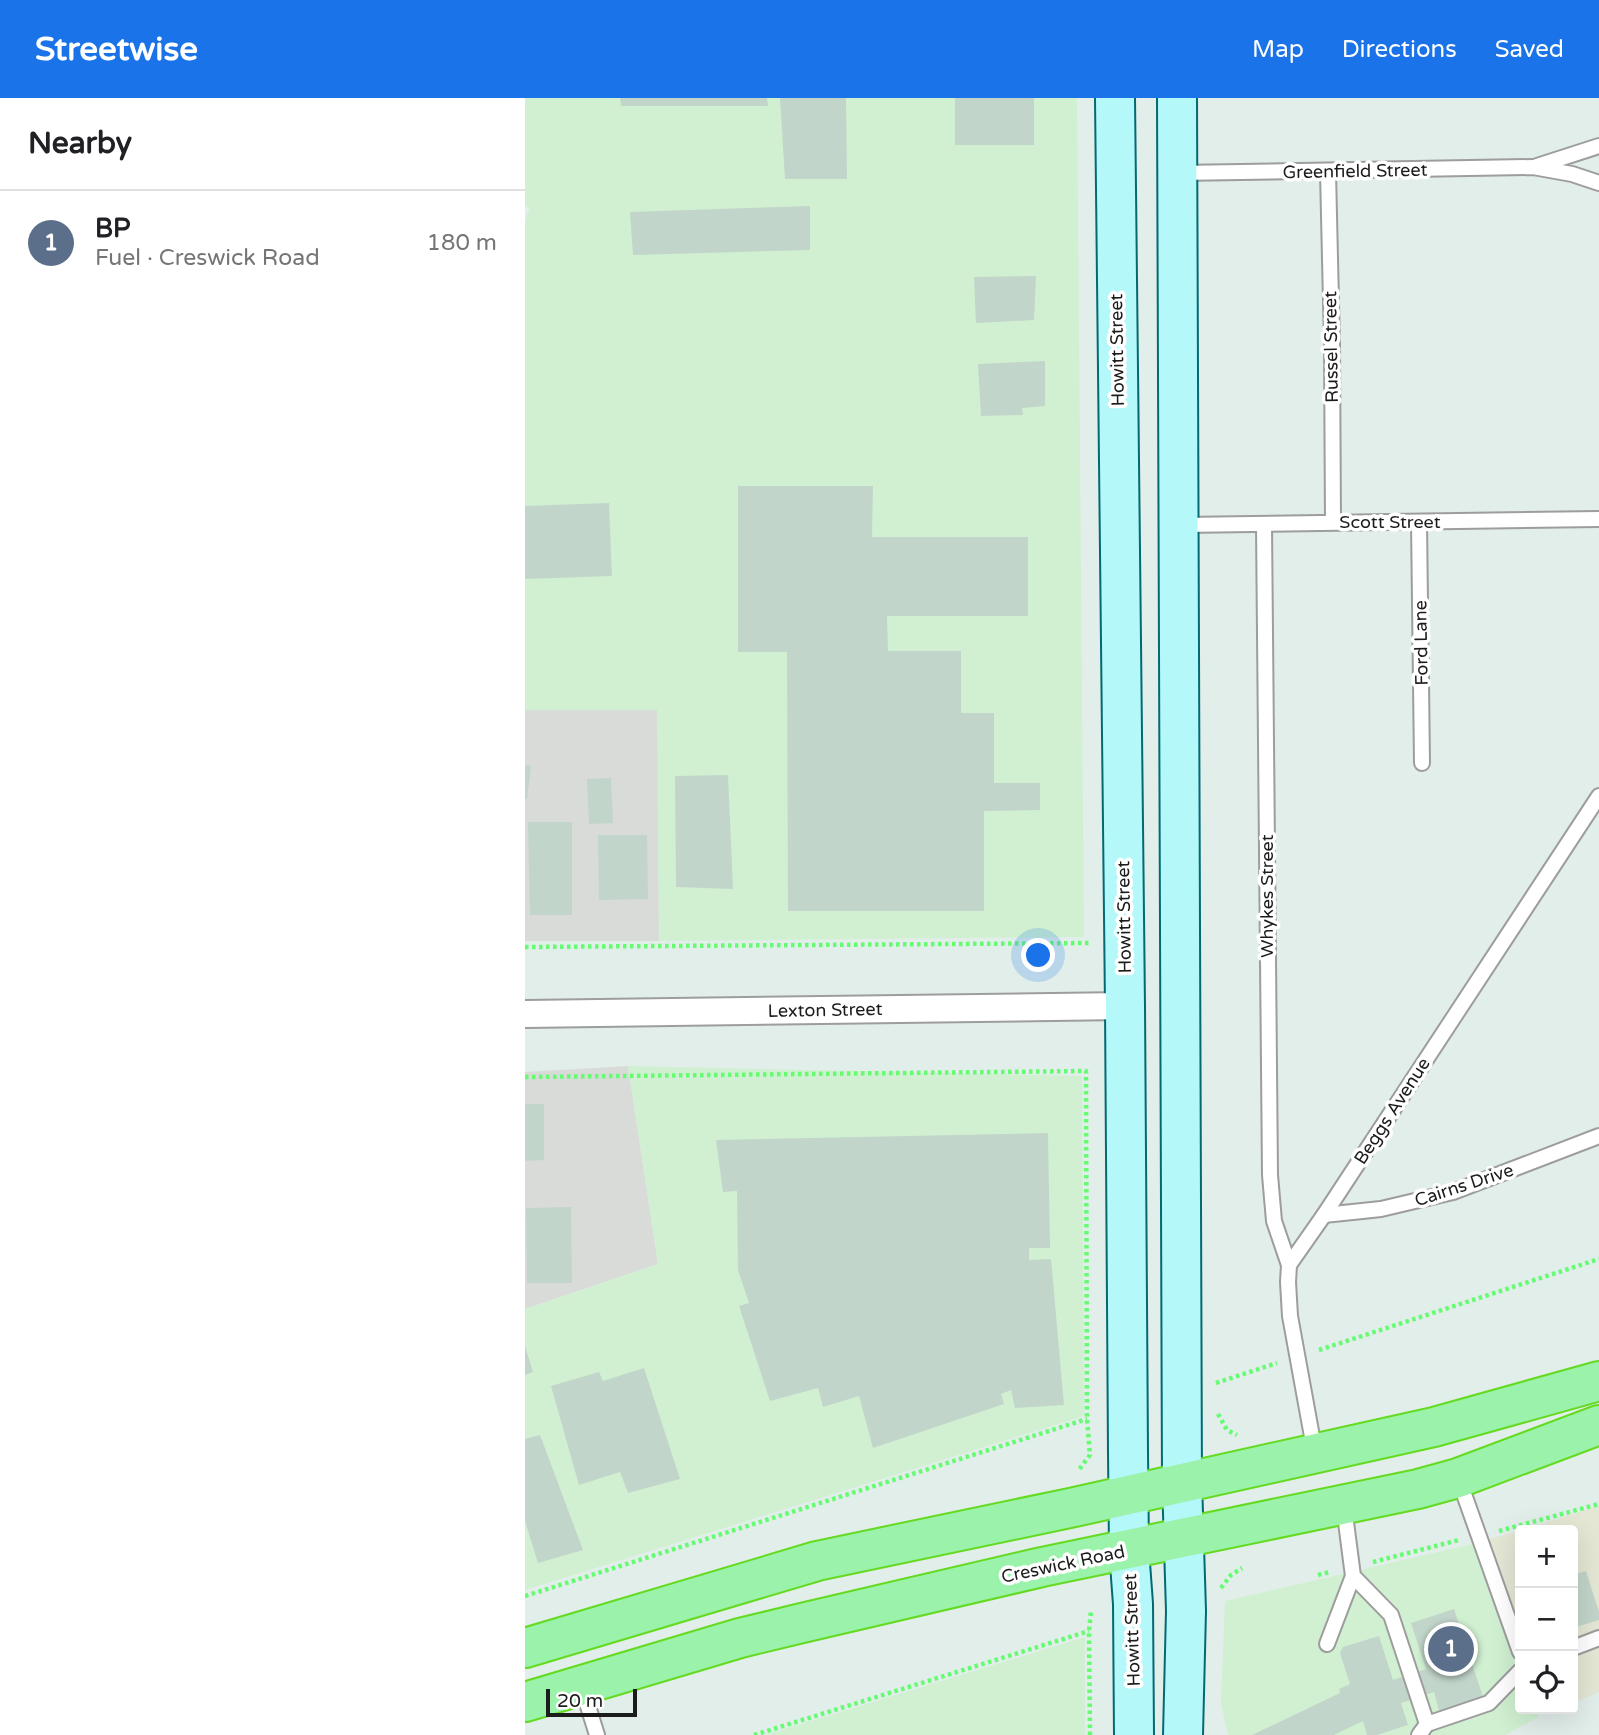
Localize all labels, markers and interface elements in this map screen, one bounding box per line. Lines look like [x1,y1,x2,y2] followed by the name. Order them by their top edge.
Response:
[35,30,198,69] text: Streetwise
[1252,35,1304,64] text: Map
[1342,35,1457,64] text: Directions
[1495,35,1564,64] text: Saved
[28,125,132,162] text: Nearby
[1282,159,1428,183] street label: Greenfield Street
[95,213,131,244] text: BP
[44,229,58,257] text: 1
[427,229,497,257] text: 180 m
[95,244,320,272] text: Fuel · Creswick Road
[1319,291,1343,403] street label: Russel Street
[1105,293,1129,407] street label: Howitt Street
[1339,511,1441,533] street label: Scott Street
[1409,600,1433,686] street label: Ford Lane
[1256,834,1278,958] street label: Whykes Street
[1112,860,1136,974] street label: Howitt Street
[1021,938,1055,972] your location
[767,998,883,1022] street label: Lexton Street
[1349,1053,1435,1169] street label: Beggs Avenue
[1412,1159,1516,1211] street label: Cairns Drive
[1515,1525,1578,1714] map controls
[1515,1525,1578,1588] button: +
[999,1540,1127,1588] street label: Creswick Road
[1119,1573,1145,1687] street label: Howitt Street
[1515,1588,1578,1651] button: −
[1428,1623,1474,1675] pin: 1
[1515,1651,1578,1714] button: locate
[546,1686,637,1718] scale bar
[557,1690,603,1712] text: 20 m

